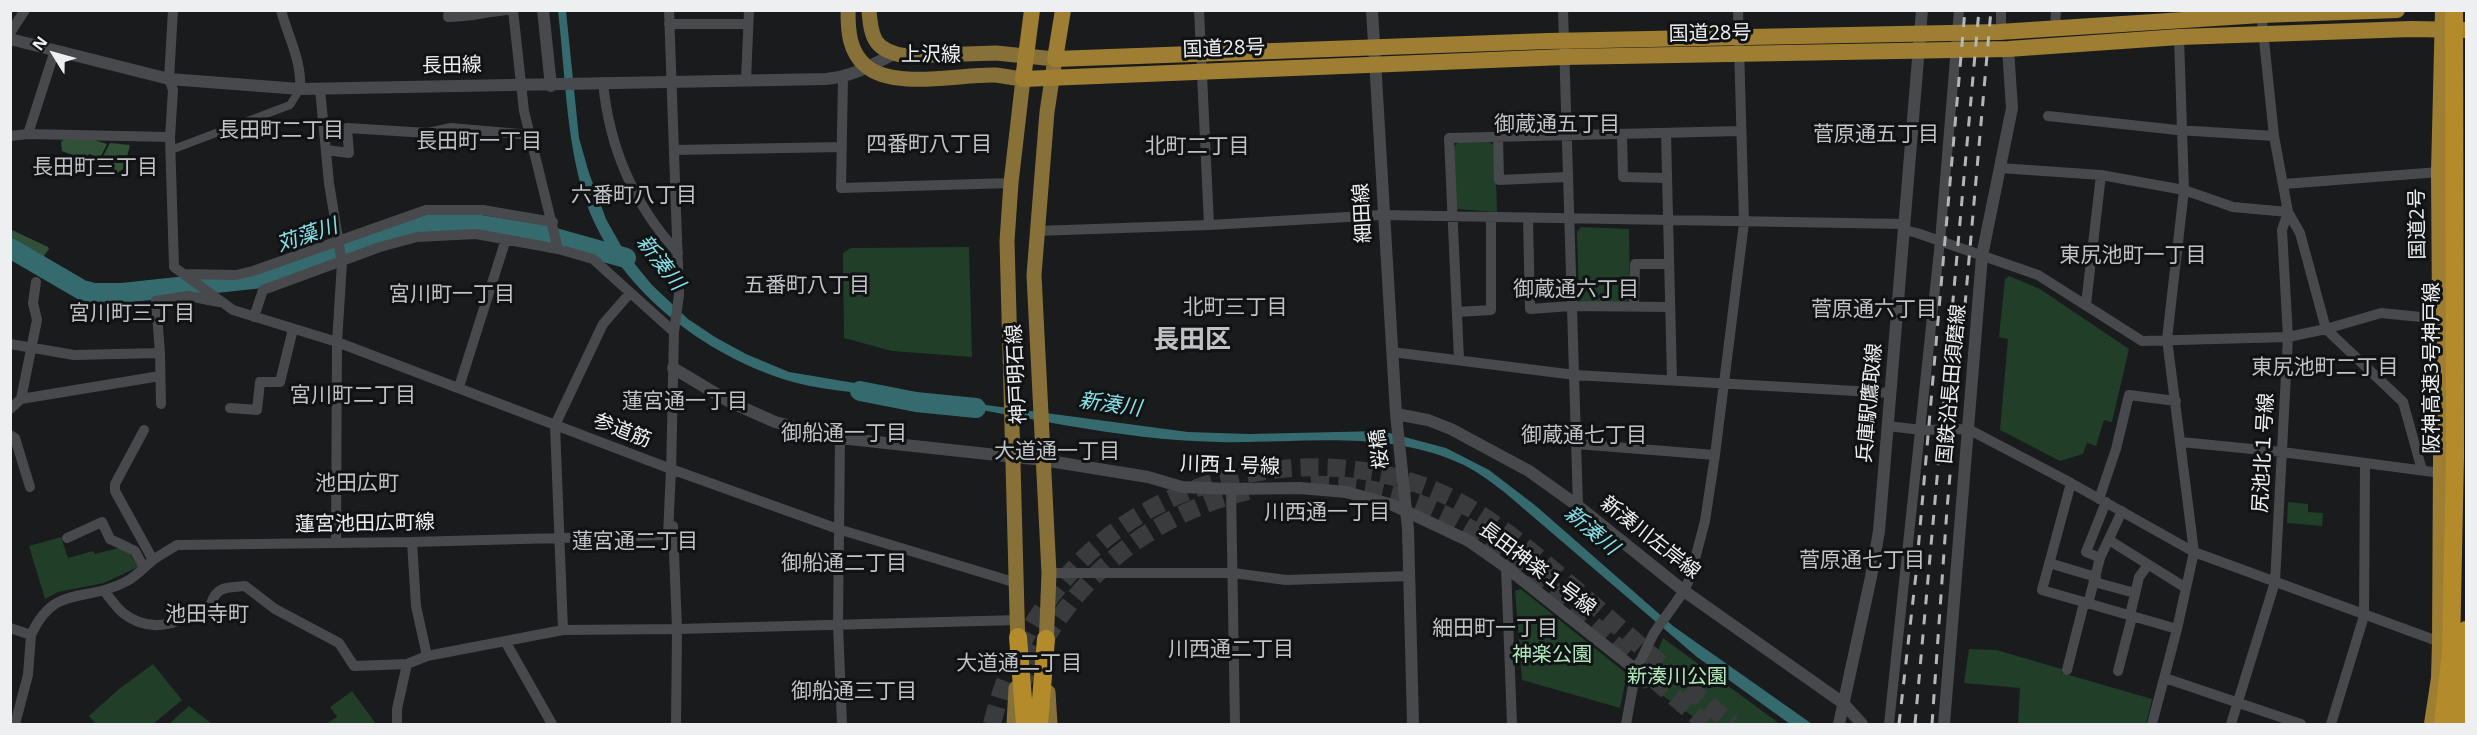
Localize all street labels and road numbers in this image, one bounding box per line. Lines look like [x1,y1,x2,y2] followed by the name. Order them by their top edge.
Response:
[1668,21,1752,47] street label: 国道28号
[1182,36,1266,62] street label: 国道28号
[901,43,961,67] street label: 上沢線
[422,53,482,79] street label: 長田線
[1349,182,1377,244] street label: 細田線
[2405,188,2431,260] street label: 国道2号
[2420,282,2444,454] street label: 阪神高速3号神戸線
[1933,303,1971,465] street label: 国鉄沿長田須磨線
[1002,323,1032,425] street label: 神戸明石線
[1853,342,1887,464] street label: 兵庫駅鷹取線
[2249,392,2279,514] street label: 尻池北１号線
[590,409,654,453] street label: 参道筋
[1366,428,1394,470] street label: 桜橋
[1180,452,1280,480] street label: 川西１号線
[1595,492,1705,584] street label: 新湊川左岸線
[295,511,435,537] street label: 蓮宮池田広町線
[1474,517,1600,621] street label: 長田神楽１号線

